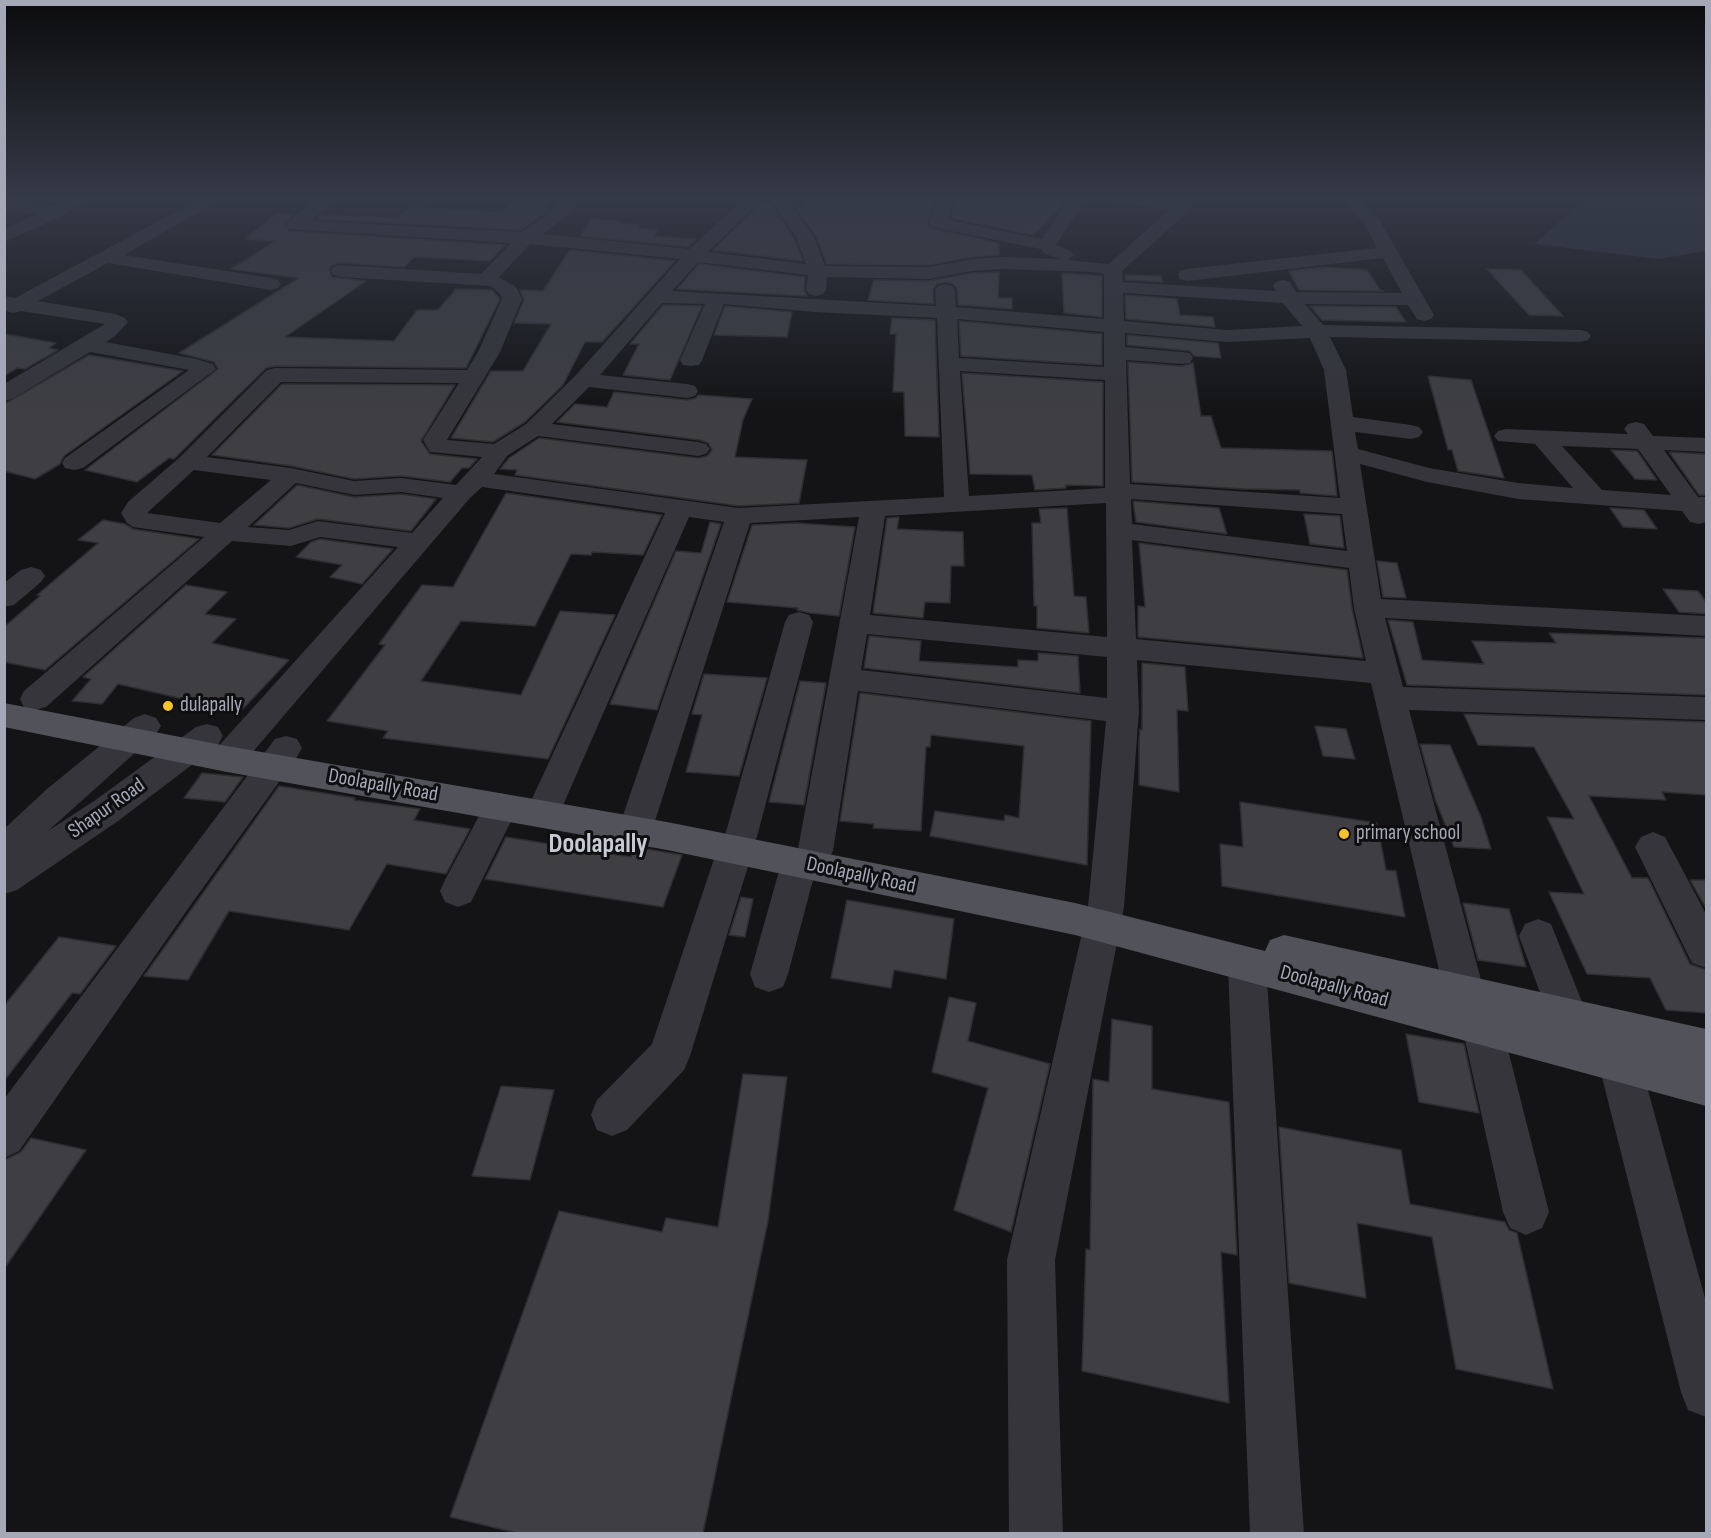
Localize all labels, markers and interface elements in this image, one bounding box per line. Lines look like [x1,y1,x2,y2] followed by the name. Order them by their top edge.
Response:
[180,693,242,719] place label: dulapally
[161,699,175,713] marker: dulapally
[326,764,440,808] street label: Doolapally Road
[64,773,150,845] street label: Shapur Road
[1356,821,1460,847] place label: primary school
[1337,827,1351,841] marker: primary school
[549,829,647,861] district label: Doolapally
[804,852,918,900] street label: Doolapally Road
[1277,960,1391,1014] street label: Doolapally Road

